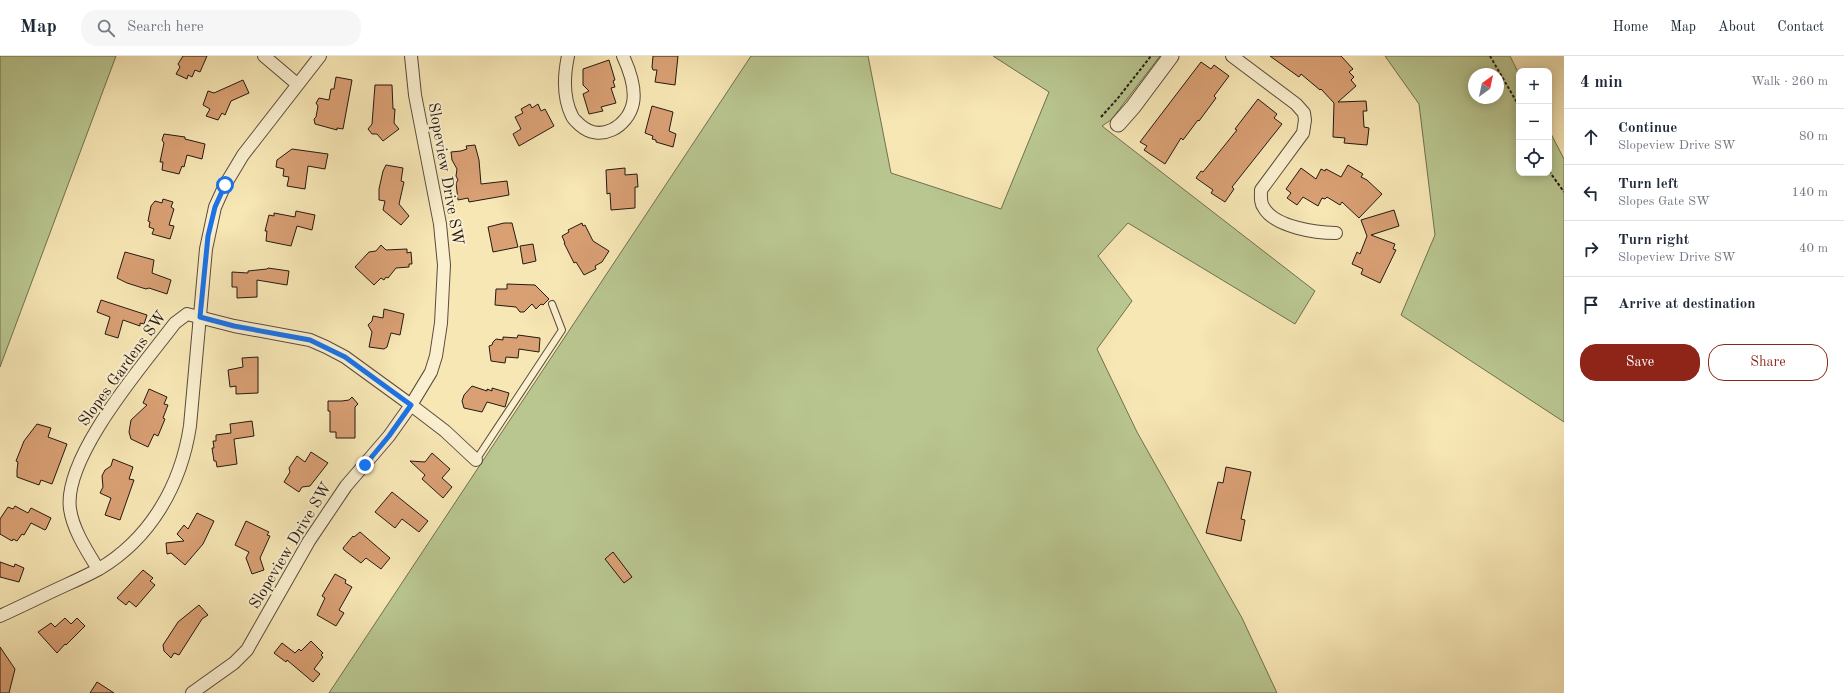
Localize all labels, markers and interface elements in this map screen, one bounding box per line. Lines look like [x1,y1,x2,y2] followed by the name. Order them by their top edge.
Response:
[81,10,361,46] search box
[95,17,117,39] icon: search
[20,18,57,37] text: Map
[127,20,204,35] text: Search here
[1613,20,1648,34] text: Home
[1670,20,1696,34] text: Map
[1718,20,1755,34] text: About
[1777,20,1824,34] text: Contact
[1468,68,1504,104] north arrow
[1516,68,1552,176] map controls
[1516,68,1552,104] button: +
[1580,74,1623,91] text: 4 min
[1751,75,1828,88] text: Walk · 260 m
[425,101,465,247] street label: Slopeview Drive SW
[1516,104,1552,140] button: −
[1618,121,1677,136] text: Continue
[1580,126,1602,148] icon: ahead
[1799,130,1828,143] text: 80 m
[1618,139,1736,152] text: Slopeview Drive SW
[1516,140,1552,176] button: locate
[216,176,234,194] route start
[1618,177,1678,192] text: Turn left
[1580,182,1602,204] icon: left
[1791,186,1828,199] text: 140 m
[1618,195,1710,208] text: Slopes Gate SW
[1618,233,1689,248] text: Turn right
[1580,238,1602,260] icon: right
[1799,242,1828,255] text: 40 m
[1618,251,1736,264] text: Slopeview Drive SW
[1580,294,1602,316] icon: arrive
[1618,297,1756,312] text: Arrive at destination
[76,308,170,430] street label: Slopes Gardens SW
[1580,344,1700,381] button: Save
[1708,344,1828,381] button: Share
[356,456,374,474] route end
[247,480,335,612] street label: Slopeview Drive SW

